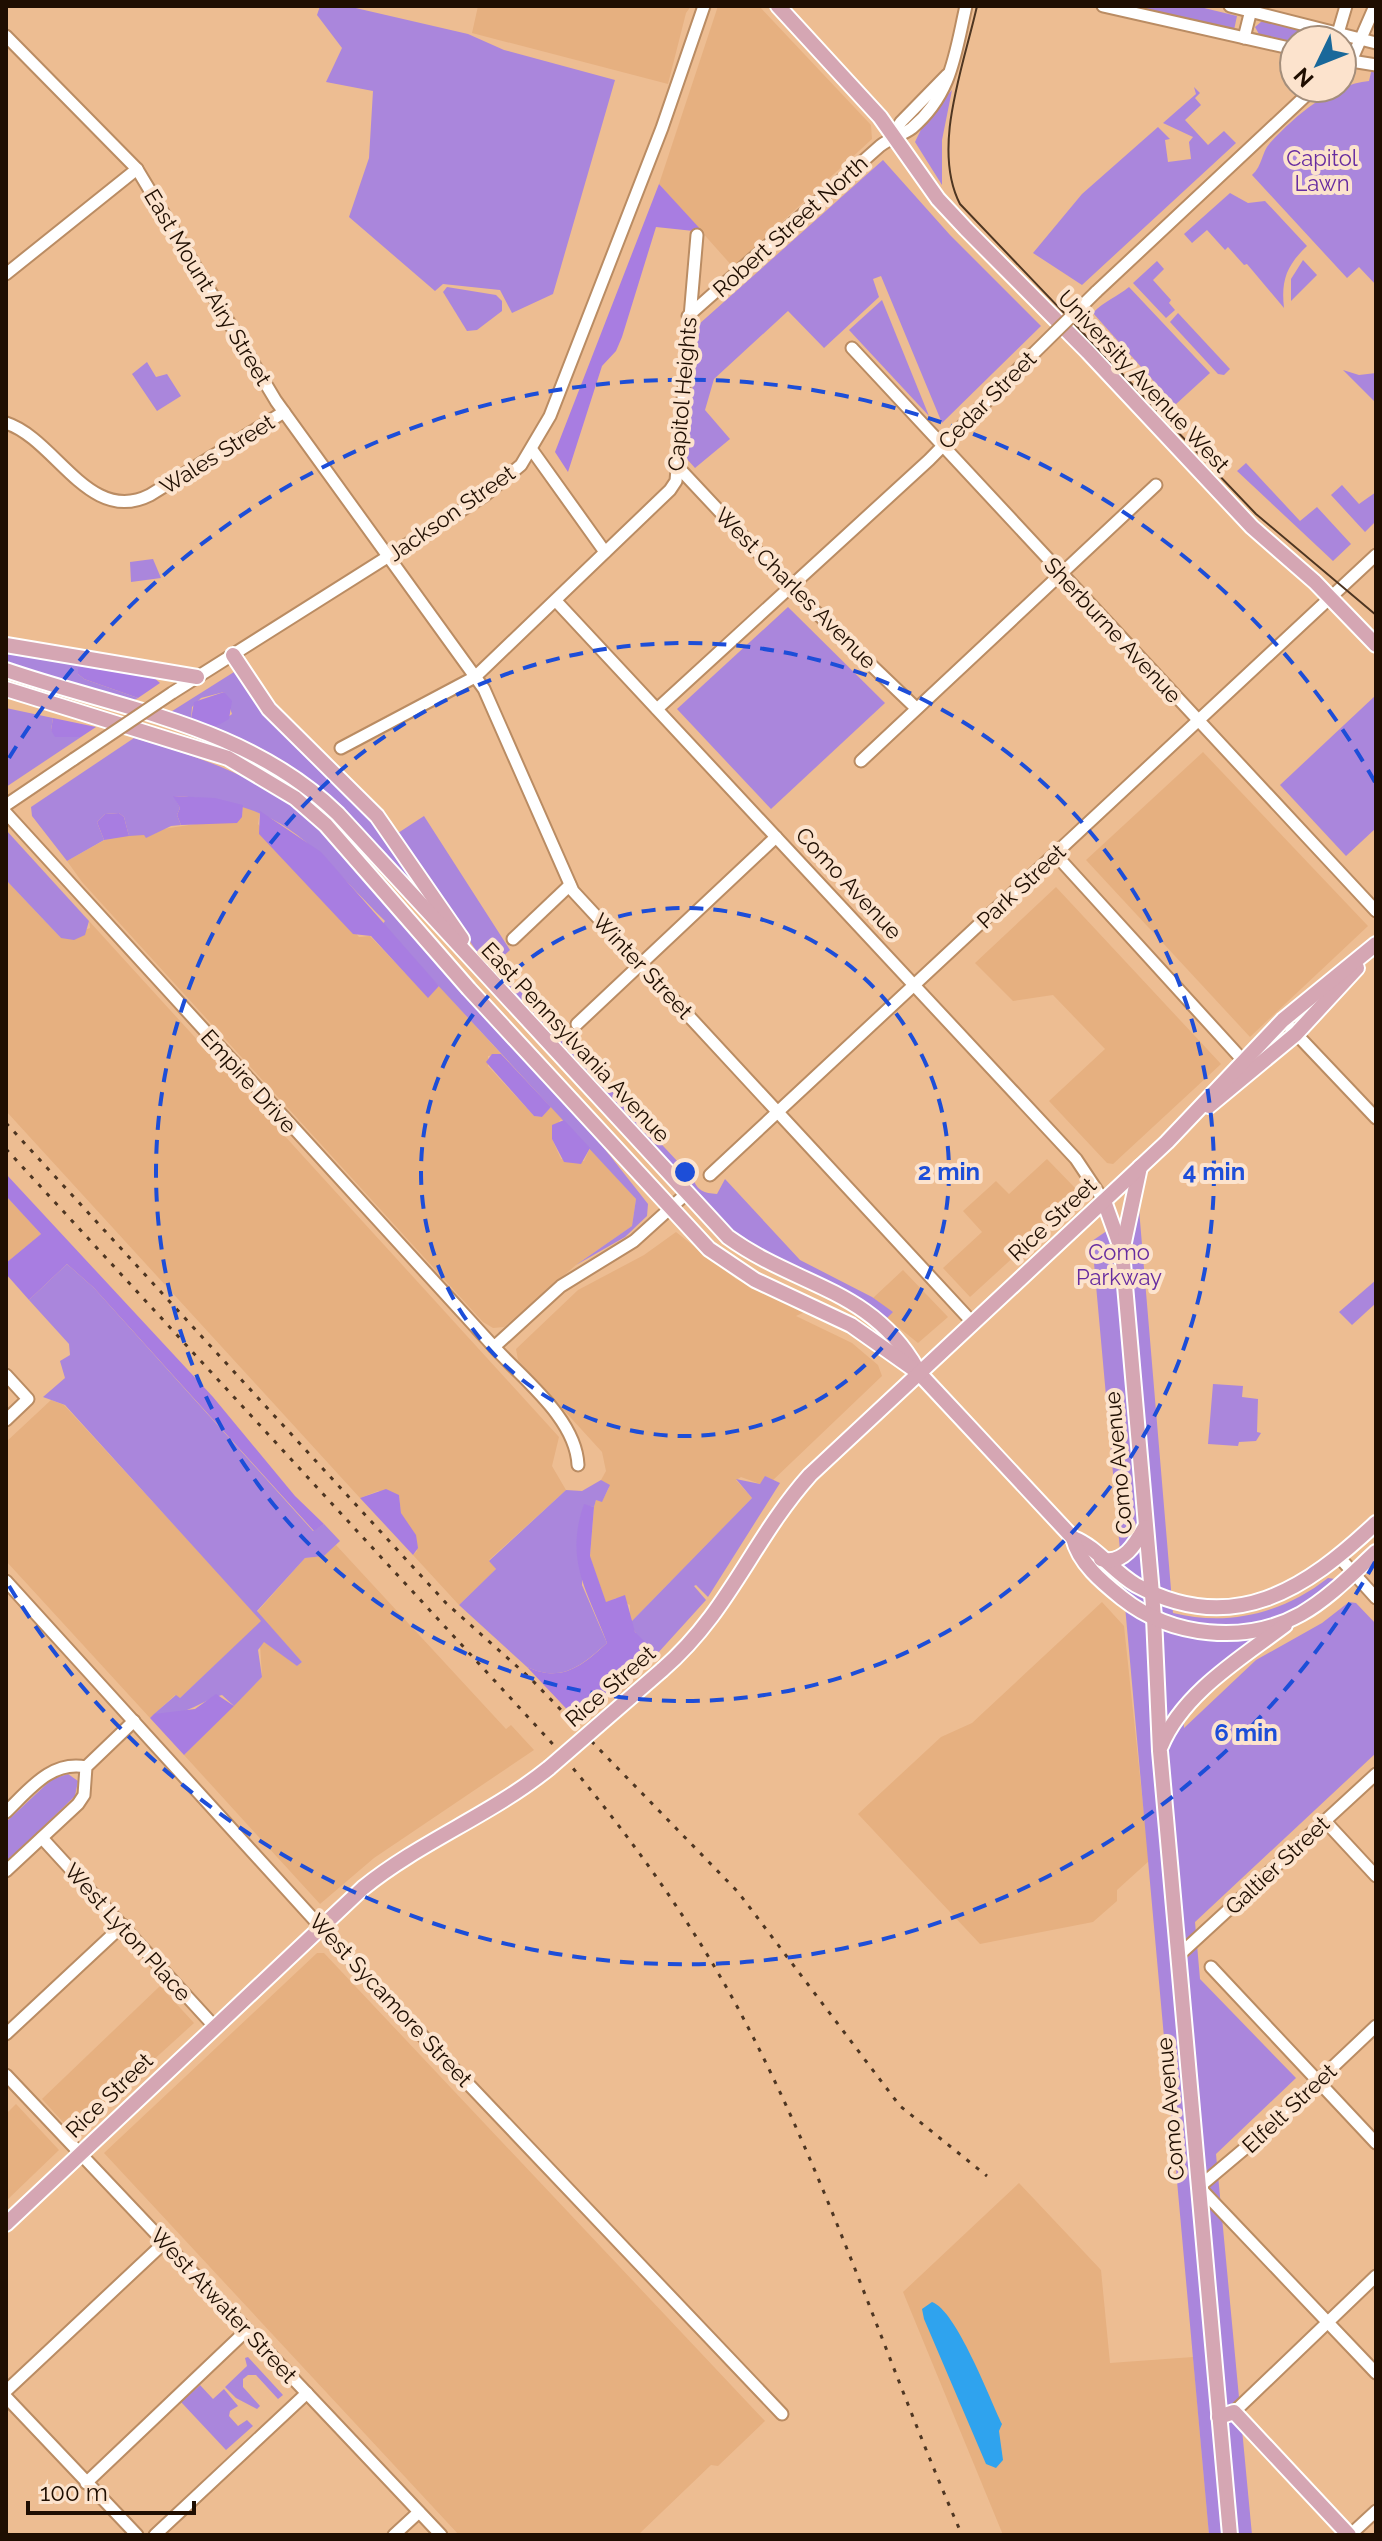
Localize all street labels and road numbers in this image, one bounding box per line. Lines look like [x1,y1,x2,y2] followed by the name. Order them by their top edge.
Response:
[707,150,873,302] street label: Robert Street North
[139,184,277,390] street label: East Mount Airy Street
[1053,285,1236,478] street label: University Avenue West
[662,316,702,472] street label: Capitol Heights
[933,345,1042,454] street label: Cedar Street
[155,408,280,499] street label: Wales Street
[382,459,520,566] street label: Jackson Street
[710,502,882,674] street label: West Charles Avenue
[1039,552,1187,708] street label: Sherburne Avenue
[791,822,908,944] street label: Como Avenue
[971,838,1071,934] street label: Park Street
[588,908,699,1024] street label: Winter Street
[476,937,676,1147] street label: East Pennsylvania Avenue
[196,1024,302,1138] street label: Empire Drive
[1003,1171,1102,1266] street label: Rice Street
[1099,1390,1137,1536] street label: Como Avenue
[560,1640,661,1732] street label: Rice Street
[1220,1810,1335,1920] street label: Galtier Street
[59,1858,197,2006] street label: West Lyton Place
[304,1908,478,2092] street label: West Sycamore Street
[1151,2036,1189,2182] street label: Como Avenue
[60,2047,158,2143] street label: Rice Street
[1237,2057,1342,2158] street label: Elfelt Street
[145,2222,303,2388] street label: West Atwater Street

